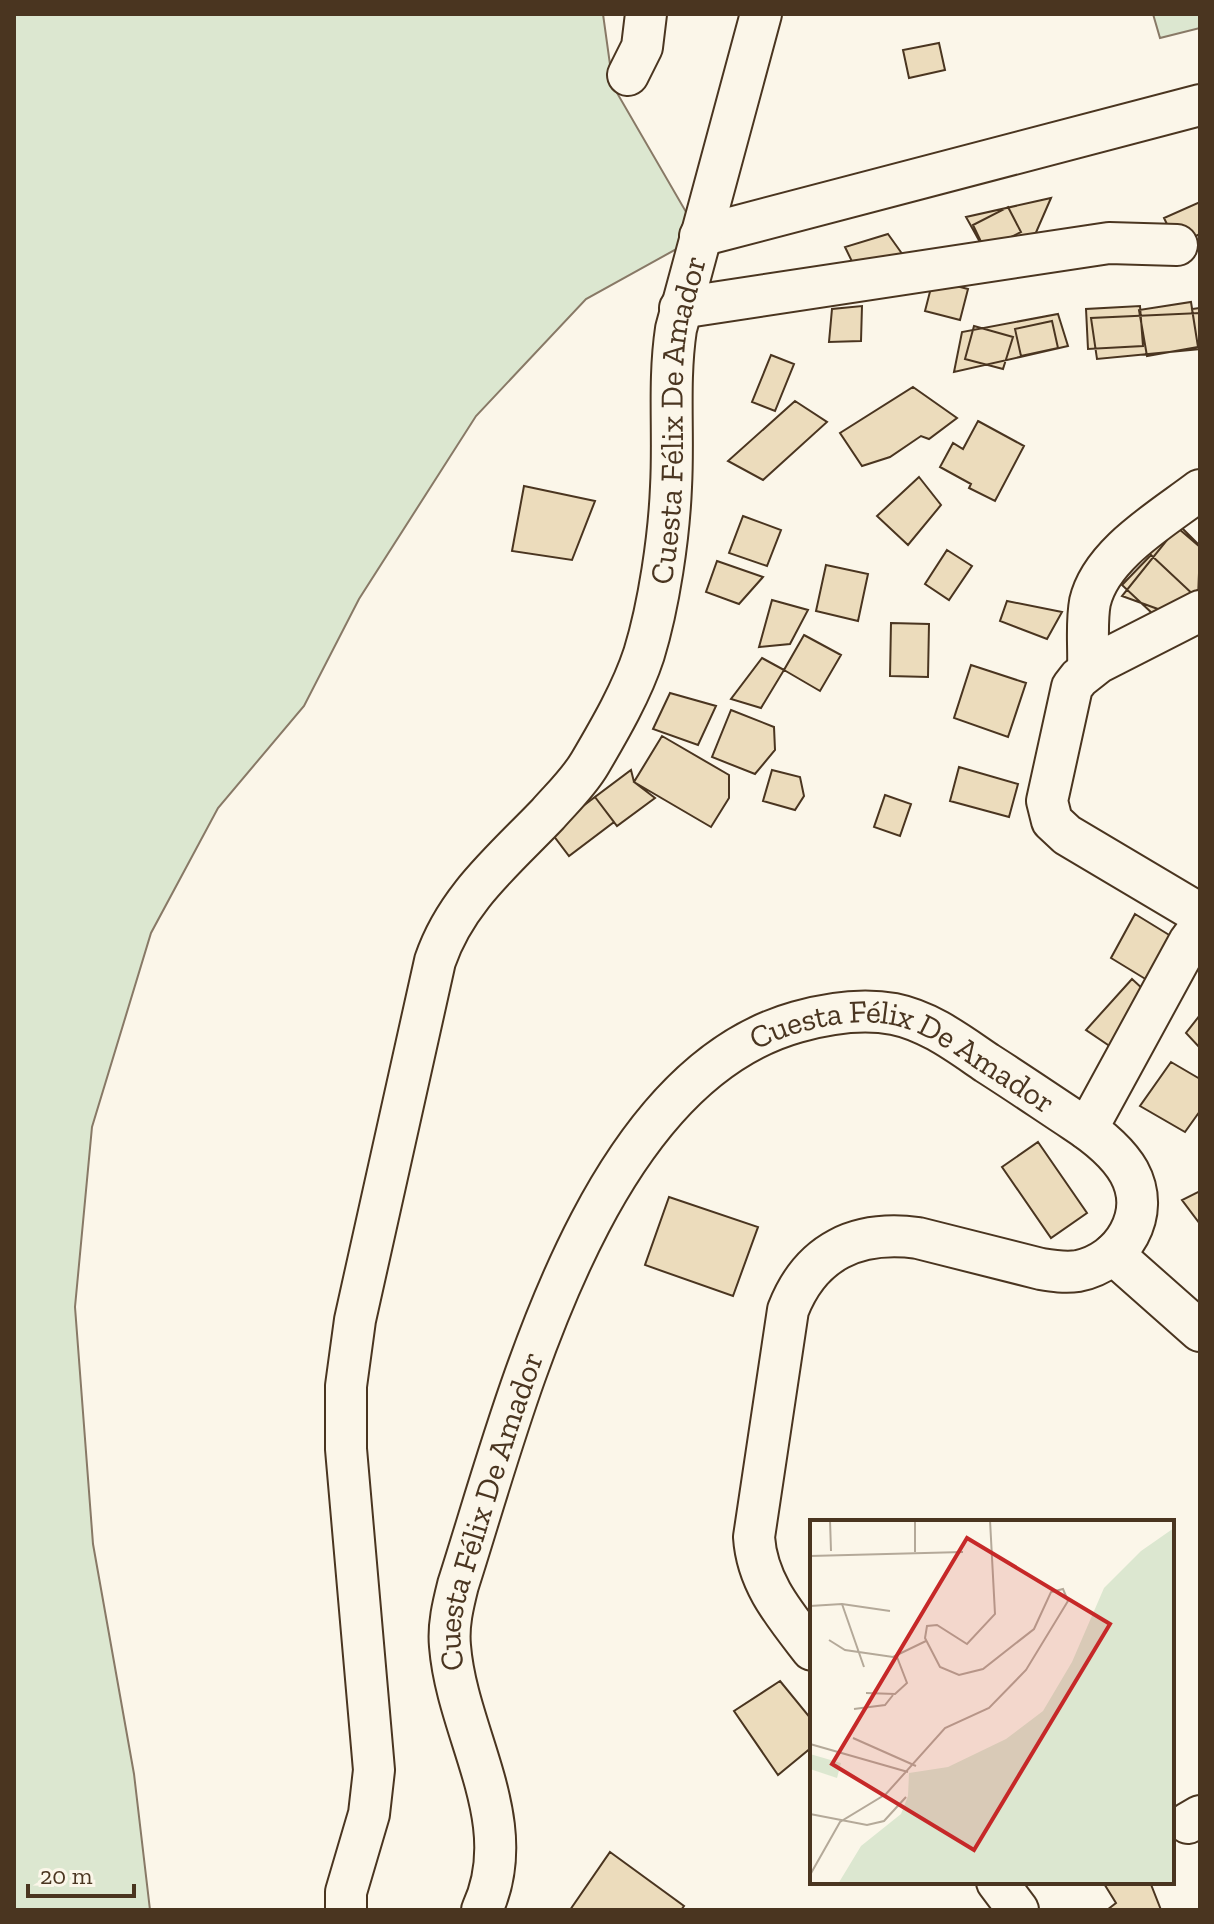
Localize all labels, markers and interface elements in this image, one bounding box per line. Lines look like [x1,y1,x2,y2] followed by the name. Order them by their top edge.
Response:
[642,251,714,587] street label: Cuesta Félix De Amador
[743,992,1062,1121] street label: Cuesta Félix De Amador
[430,1346,551,1674] street label: Cuesta Félix De Amador
[810,1520,1174,1884] inset map
[28,1848,134,1898] scale bar
[40,1861,93,1890] text: 20 m

